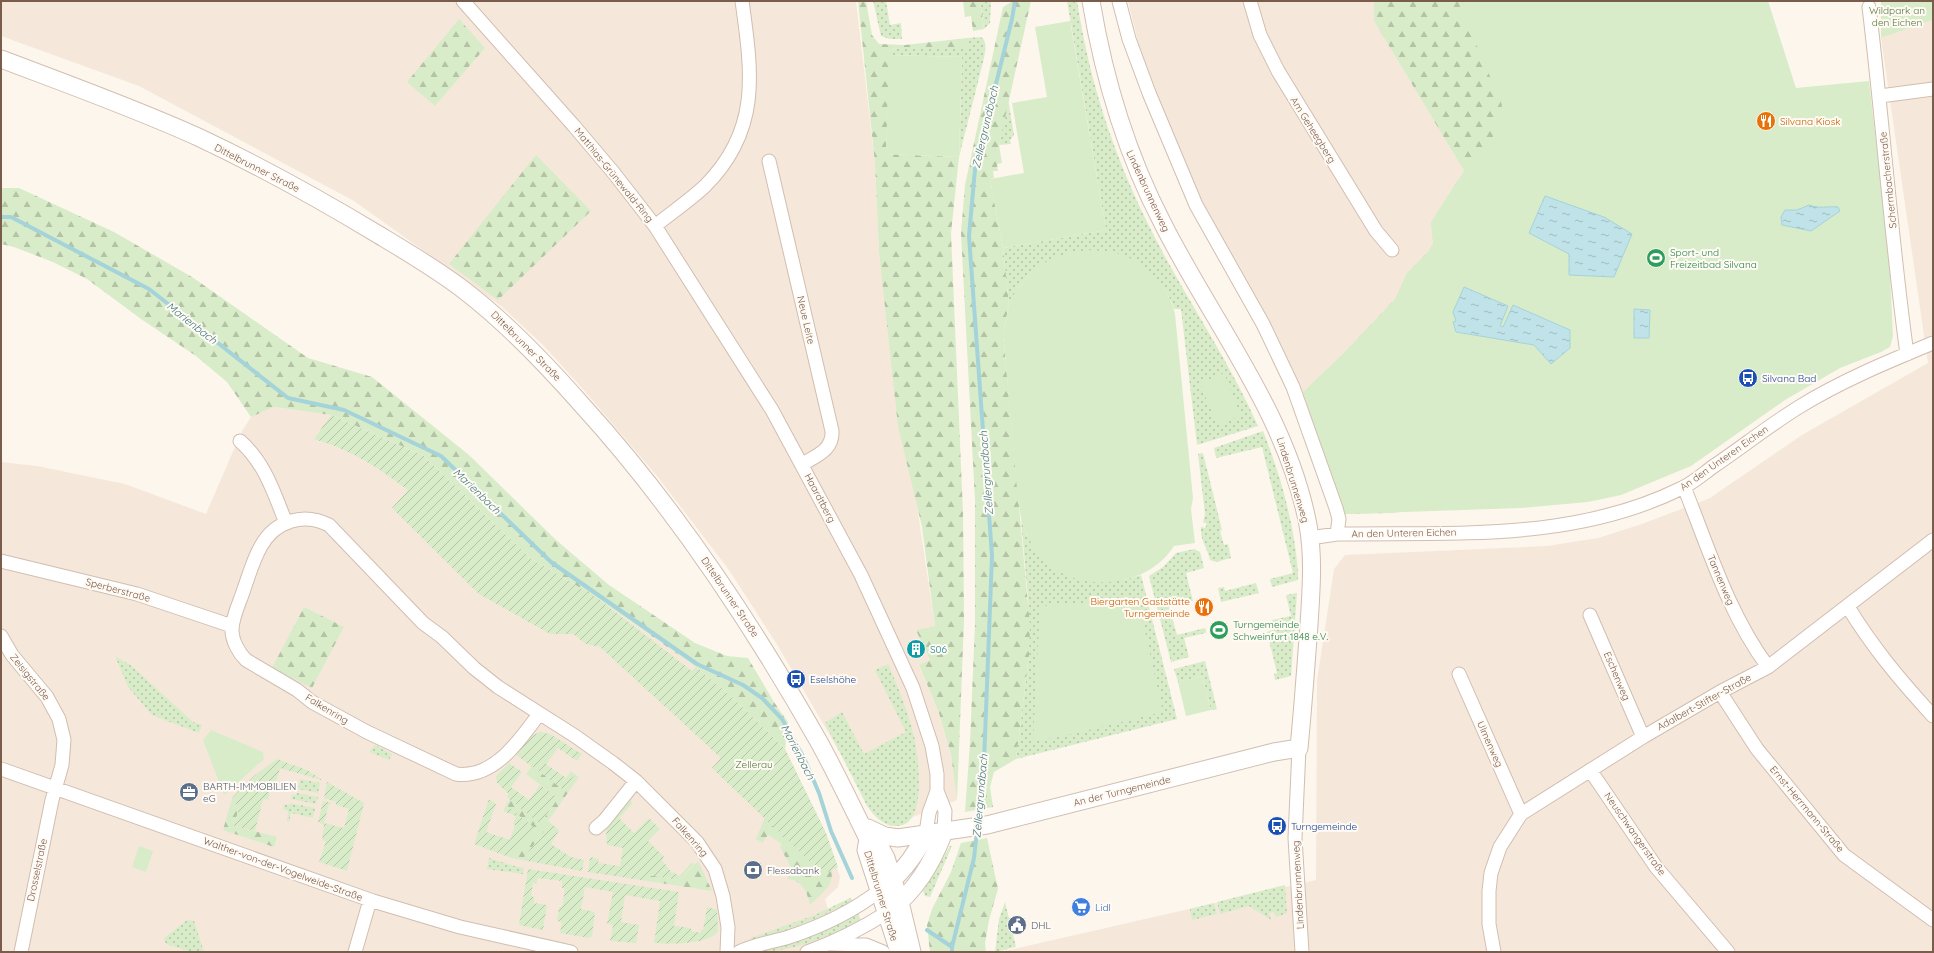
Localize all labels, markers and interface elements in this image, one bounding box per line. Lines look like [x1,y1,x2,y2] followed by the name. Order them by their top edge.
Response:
[1869,4,1925,29] park label: Wildpark an den Eichen
[969,84,1001,170] water label: Zellergrundbach
[1287,94,1339,166] street label: Am Geheegberg
[1755,110,1777,132] restaurant icon: Silvana Kiosk
[1780,115,1841,128] place label: Silvana Kiosk
[572,125,656,225] street label: Matthias-Grünewald-Ring
[1876,131,1900,229] street label: Schermbacherstraße
[212,141,302,195] street label: Dittelbrunner Straße
[1123,148,1173,234] street label: Lindenbrunnenweg
[1670,246,1757,271] place label: Sport- und Freizeitbad Silvana
[1645,247,1667,269] sports icon: Sport- und Freizeitbad Silvana
[794,295,818,346] street label: Neue Leite
[164,299,221,348] water label: Marienbach
[488,308,564,384] street label: Dittelbrunner Straße
[1737,367,1759,389] bus stop icon: Silvana Bad
[1762,372,1816,385] place label: Silvana Bad
[1677,423,1771,493] street label: An den Unteren Eichen
[976,430,996,515] water label: Zellergrundbach
[1274,436,1312,524] street label: Lindenbrunnenweg
[450,465,504,517] water label: Marienbach
[802,471,838,525] street label: Haardtberg
[1351,526,1457,540] street label: An den Unteren Eichen
[1705,553,1737,607] street label: Tannenweg
[698,554,762,640] street label: Dittelbrunner Straße
[84,575,152,605] street label: Sperberstraße
[1090,595,1190,620] place label: Biergarten Gaststätte Turngemeinde
[1193,596,1215,618] restaurant icon: Biergarten Gaststätte Turngemeinde
[1233,618,1328,643] place label: Turngemeinde Schweinfurt 1848 e.V.
[1208,619,1230,641] sports icon: Turngemeinde Schweinfurt 1848 e.V.
[905,638,927,660] building icon: S06
[930,643,948,656] place label: S06
[1601,650,1633,702] street label: Eschenweg
[7,651,53,703] street label: Zeisigstraße
[785,668,807,690] bus stop icon: Eselshöhe
[1655,671,1754,733] street label: Adalbert-Stifter-Straße
[810,673,856,686] place label: Eselshöhe
[303,691,351,727] street label: Falkenring
[1474,719,1506,769] street label: Ulmenweg
[778,722,818,783] water label: Marienbach
[969,753,991,839] water label: Zellergrundbach
[735,758,773,771] park label: Zellerau
[1767,763,1847,855] street label: Ernst-Herrmann-Straße
[1072,773,1172,809] street label: An der Turngemeinde
[203,780,296,805] place label: BARTH-IMMOBILIEN eG
[178,781,200,803] office icon: BARTH-IMMOBILIEN eG
[1601,790,1669,878] street label: Neuschwangerstraße
[669,814,711,860] street label: Falkenring
[1266,815,1288,837] bus stop icon: Turngemeinde
[1291,820,1358,833] place label: Turngemeinde
[202,834,365,904] street label: Walther-von-der-Vogelweide-Straße
[24,837,50,903] street label: Drosselstraße
[1289,840,1307,930] street label: Lindenbrunnenweg
[861,849,901,943] street label: Dittelbrunner Straße
[742,859,764,881] bank icon: Flessabank
[767,864,819,877] place label: Flessabank
[1070,896,1092,918] supermarket icon: Lidl
[1095,901,1111,914] place label: Lidl
[1006,914,1028,936] public building icon: DHL
[1031,919,1051,932] place label: DHL

